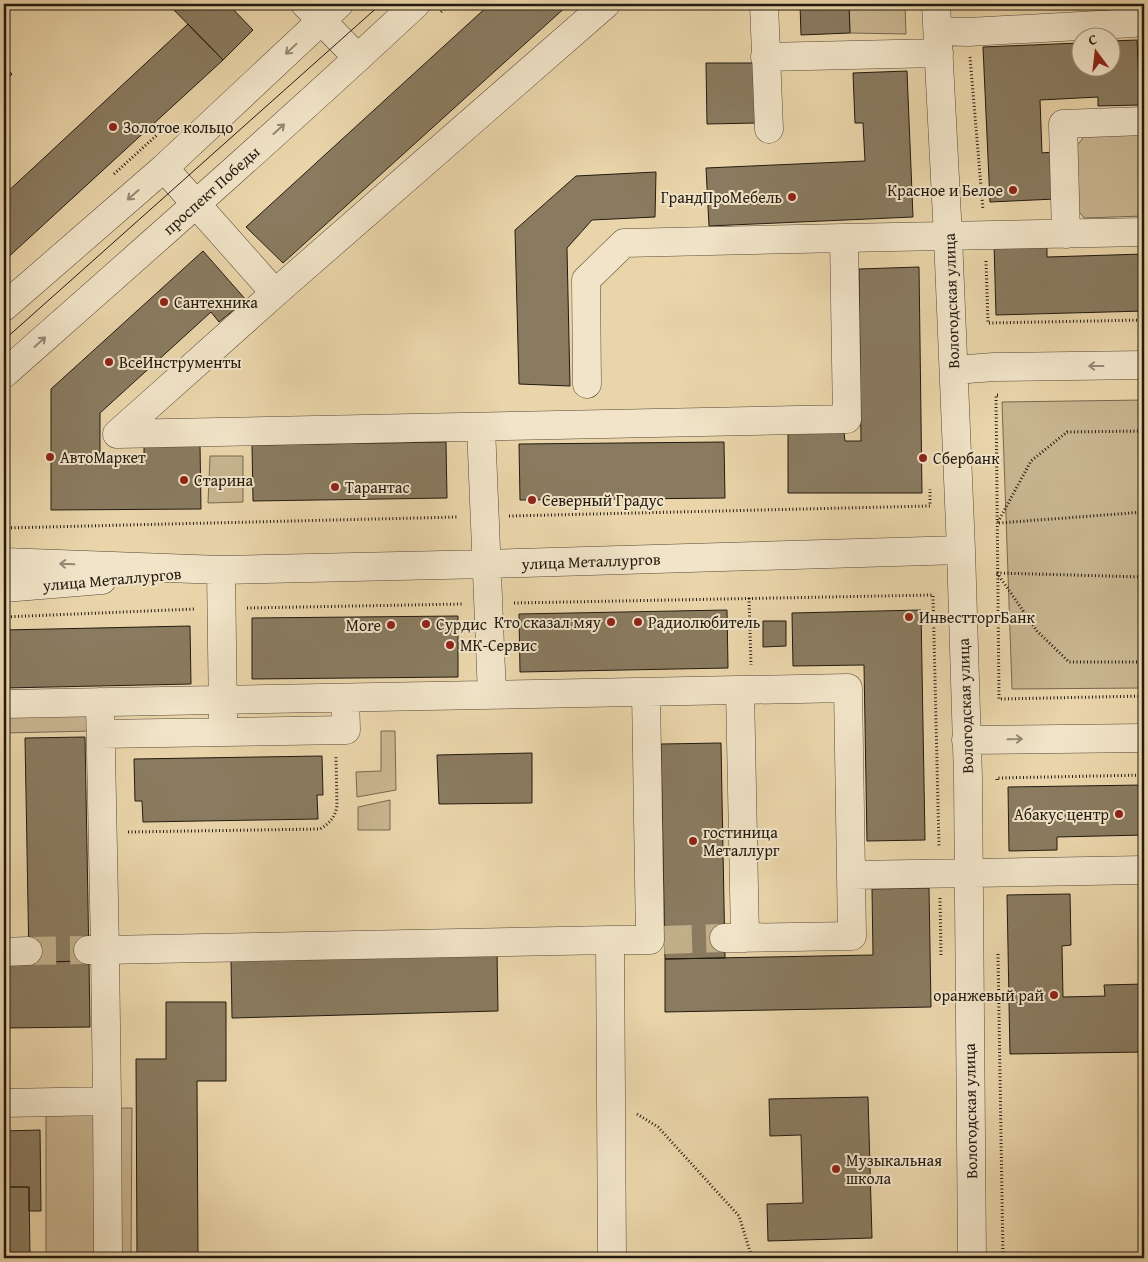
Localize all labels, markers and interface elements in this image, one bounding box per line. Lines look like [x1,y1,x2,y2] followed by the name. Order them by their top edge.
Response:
[1070,28,1120,78] north arrow
[1086,29,1099,50] text: С
[284,43,297,55] one-way arrow
[123,115,234,139] place label: Золотое кольцо
[107,121,119,133] marker: Золотое кольцо
[273,123,286,135] one-way arrow
[157,140,265,240] street label: проспект Победы
[887,178,1003,202] place label: Красное и Белое
[1007,184,1019,196] marker: Красное и Белое
[661,185,782,209] place label: ГрандПроМебель
[126,189,139,200] one-way arrow
[786,191,798,203] marker: ГрандПроМебель
[937,232,965,369] street label: Вологодская улица
[174,290,258,314] place label: Сантехника
[158,296,170,308] marker: Сантехника
[34,336,47,348] one-way arrow
[119,350,241,374] place label: ВсеИнструменты
[103,356,115,368] marker: ВсеИнструменты
[1088,361,1104,371] one-way arrow
[60,445,146,469] place label: АвтоМаркет
[933,446,1000,470] place label: Сбербанк
[44,451,56,463] marker: АвтоМаркет
[917,452,929,464] marker: Сбербанк
[194,468,253,492] place label: Старина
[178,474,190,486] marker: Старина
[345,475,410,499] place label: Тарантас
[329,481,341,493] marker: Тарантас
[542,488,664,512] place label: Северный Градус
[526,494,538,506] marker: Северный Градус
[520,547,661,575] street label: улица Металлургов
[59,559,76,569] one-way arrow
[41,561,183,597] street label: улица Металлургов
[919,605,1035,629] place label: ИнвестторгБанк
[494,610,601,634] place label: Кто сказал мяу
[648,610,761,634] place label: Радиолюбитель
[903,611,915,623] marker: ИнвестторгБанк
[436,612,487,636] place label: Сурдис
[346,613,381,637] place label: More
[605,616,617,628] marker: Кто сказал мяу
[632,616,644,628] marker: Радиолюбитель
[420,618,432,630] marker: Сурдис
[385,619,397,631] marker: More
[460,633,537,657] place label: МК-Сервис
[951,637,979,774] street label: Вологодская улица
[444,639,456,651] marker: МК-Сервис
[1006,735,1022,744] one-way arrow
[1014,802,1109,826] place label: Абакус центр
[1113,808,1125,820] marker: Абакус центр
[703,820,780,862] place label: гостиница Металлург
[687,835,699,847] marker: гостиница Металлург
[933,983,1044,1007] place label: оранжевый рай
[1048,989,1060,1001] marker: оранжевый рай
[957,1043,983,1179] street label: Вологодская улица
[846,1148,942,1190] place label: Музыкальная школа
[830,1163,842,1175] marker: Музыкальная школа

